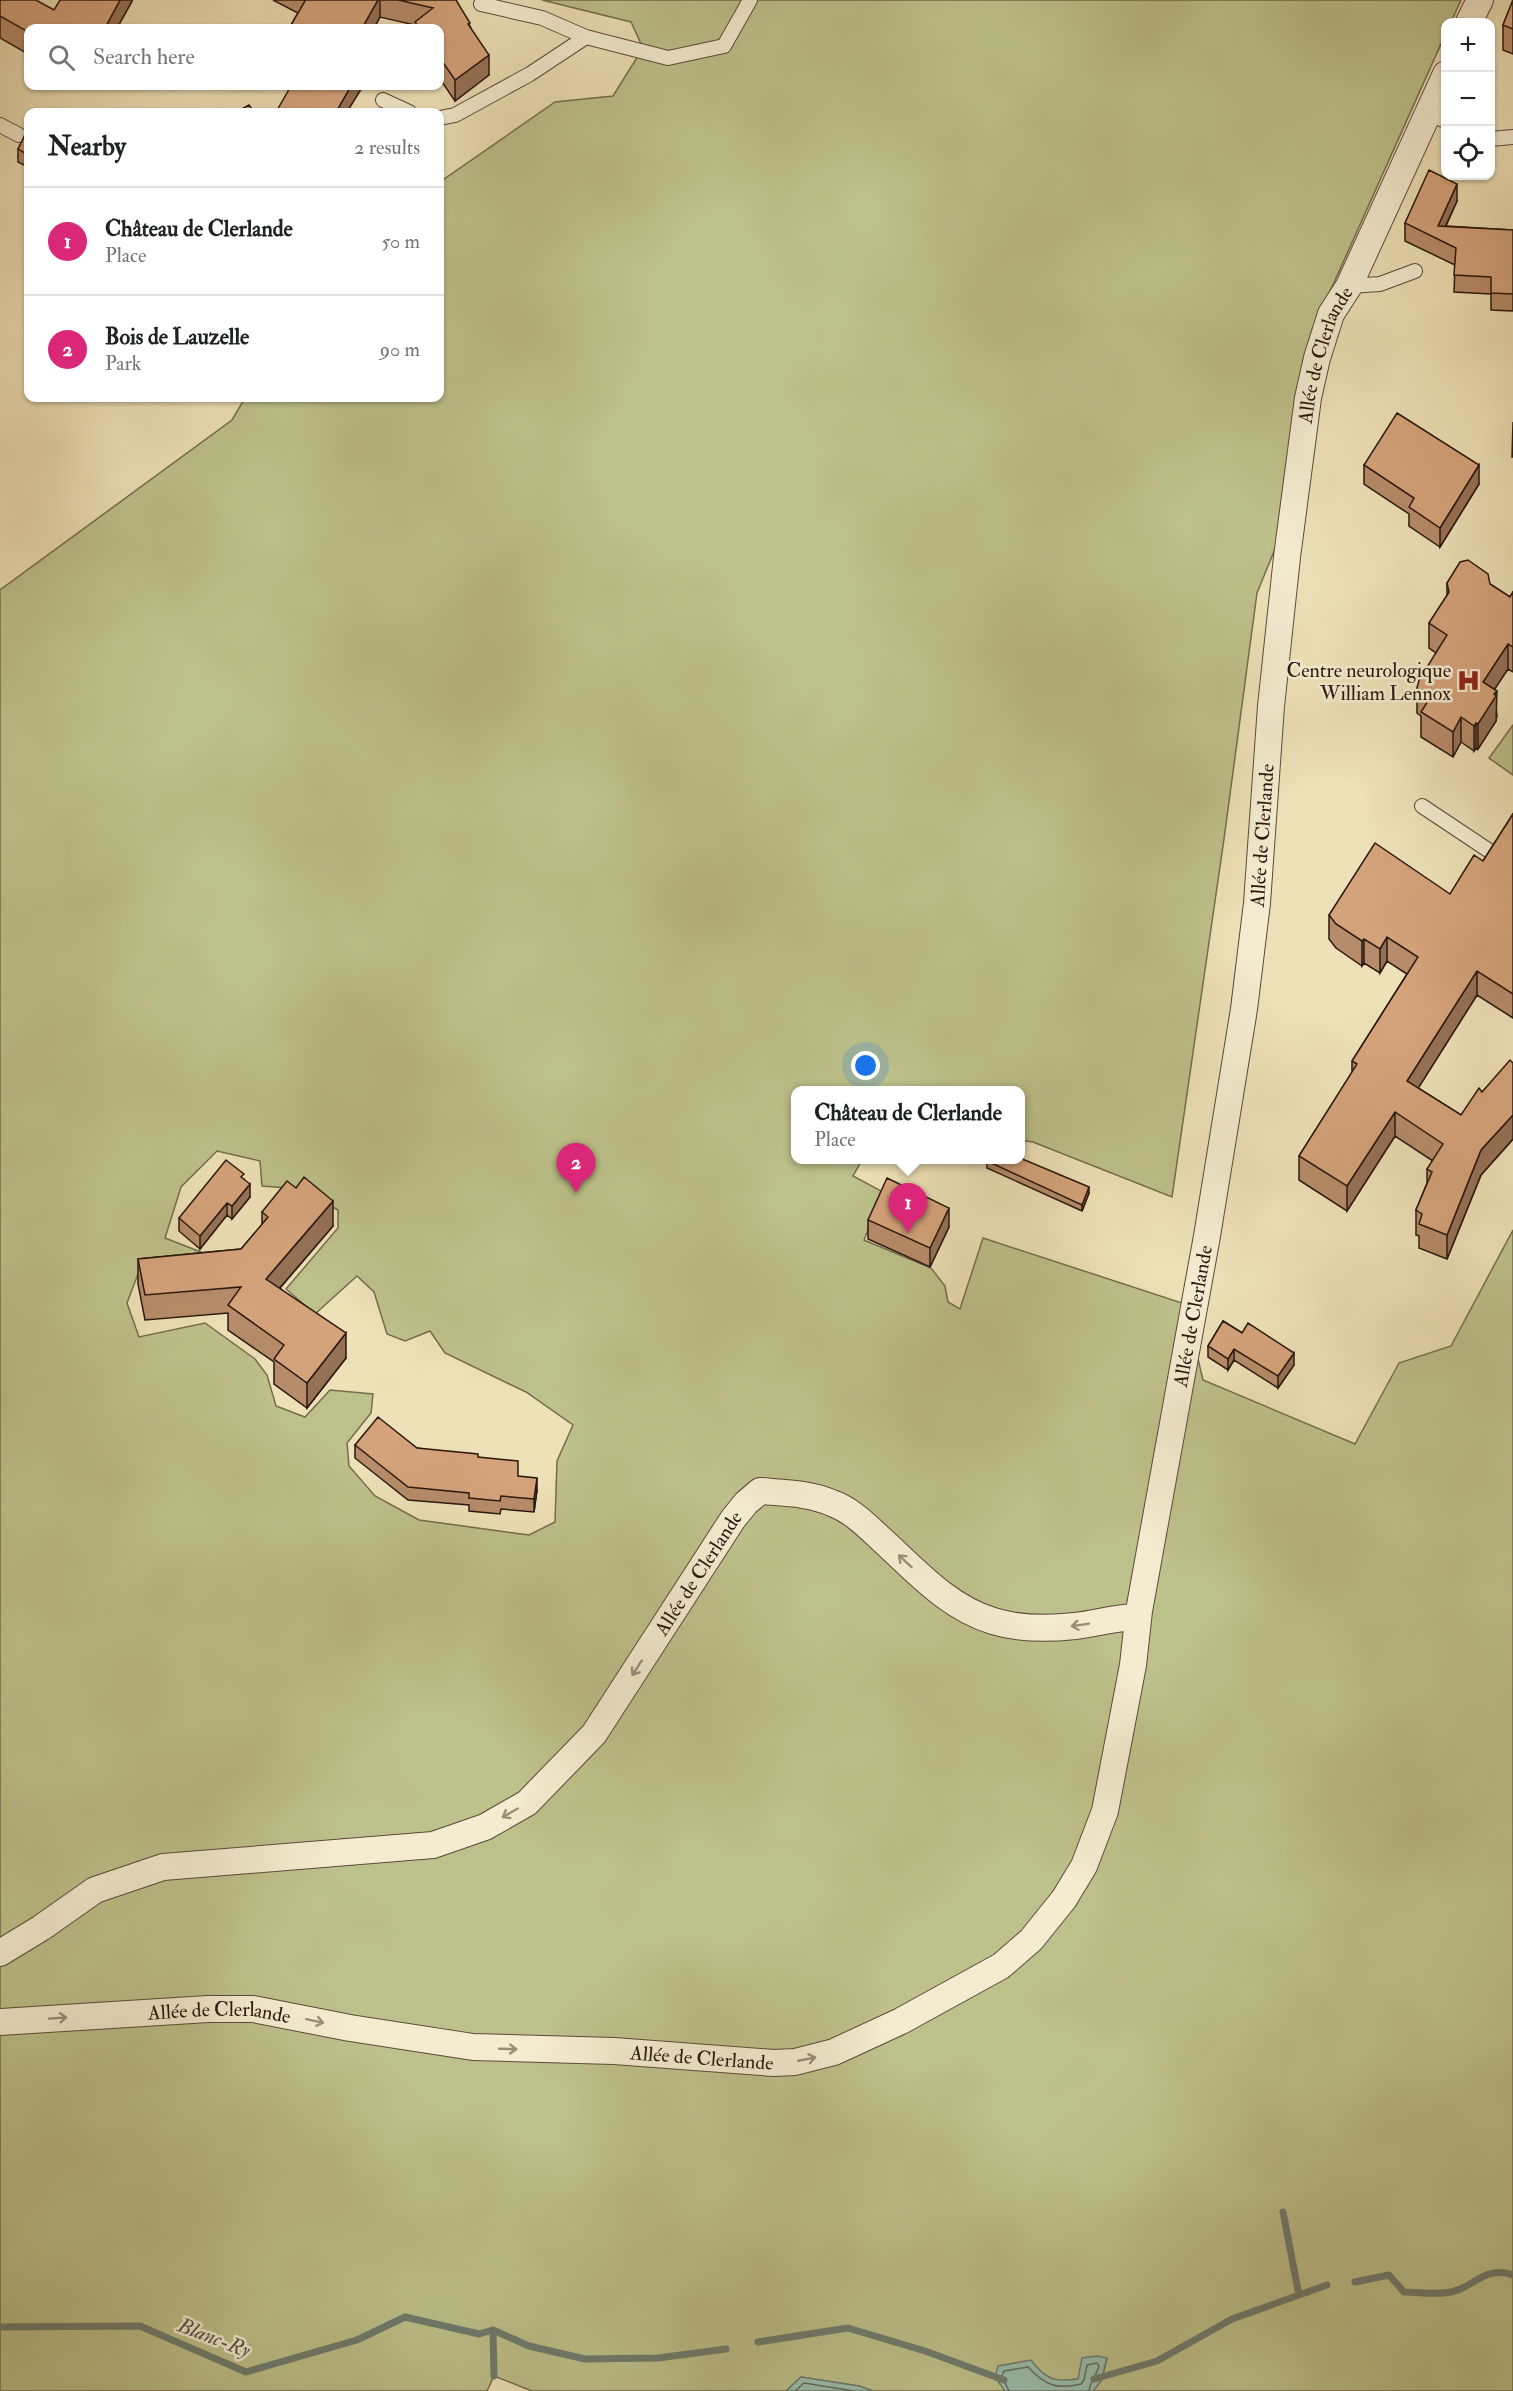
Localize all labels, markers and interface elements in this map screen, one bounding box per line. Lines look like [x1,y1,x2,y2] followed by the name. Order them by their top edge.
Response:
[1441,18,1495,180] map controls
[1441,18,1495,72] button: +
[24,24,444,90] search box
[45,41,78,74] icon: search
[93,43,195,71] text: Search here
[1441,72,1495,126] button: −
[1441,126,1495,180] button: locate
[48,131,126,163] text: Nearby
[354,135,420,160] text: 2 results
[105,215,293,243] text: Château de Clerlande
[64,229,71,254] text: 1
[381,229,420,254] text: 50 m
[105,243,146,268] text: Place
[1292,281,1358,426] street label: Allée de Clerlande
[105,323,249,351] text: Bois de Lauzelle
[62,337,73,362] text: 2
[380,337,420,362] text: 90 m
[105,351,141,376] text: Park
[1287,658,1451,706] place label: Centre neurologique William Lennox
[1456,668,1482,694] hospital icon: Centre neurologique William Lennox
[1244,763,1279,909] street label: Allée de Clerlande
[851,1051,880,1080] your location
[791,1086,1025,1164] popup
[814,1099,1002,1127] text: Château de Clerlande
[814,1127,856,1152] text: Place
[556,1144,596,1193] pin: 2
[888,1184,928,1233] pin: 1
[1167,1243,1218,1390] street label: Allée de Clerlande
[648,1505,747,1641] street label: Allée de Clerlande
[898,1554,913,1568] one-way arrow
[1071,1620,1091,1631] one-way arrow
[631,1659,643,1676] one-way arrow
[502,1807,519,1819] one-way arrow
[146,1996,293,2029] street label: Allée de Clerlande
[48,2012,68,2023] one-way arrow
[305,2016,324,2027] one-way arrow
[628,2040,775,2075] street label: Allée de Clerlande
[497,2043,517,2054] one-way arrow
[797,2053,816,2065] one-way arrow
[173,2312,255,2364] water label: Blanc-Ry

